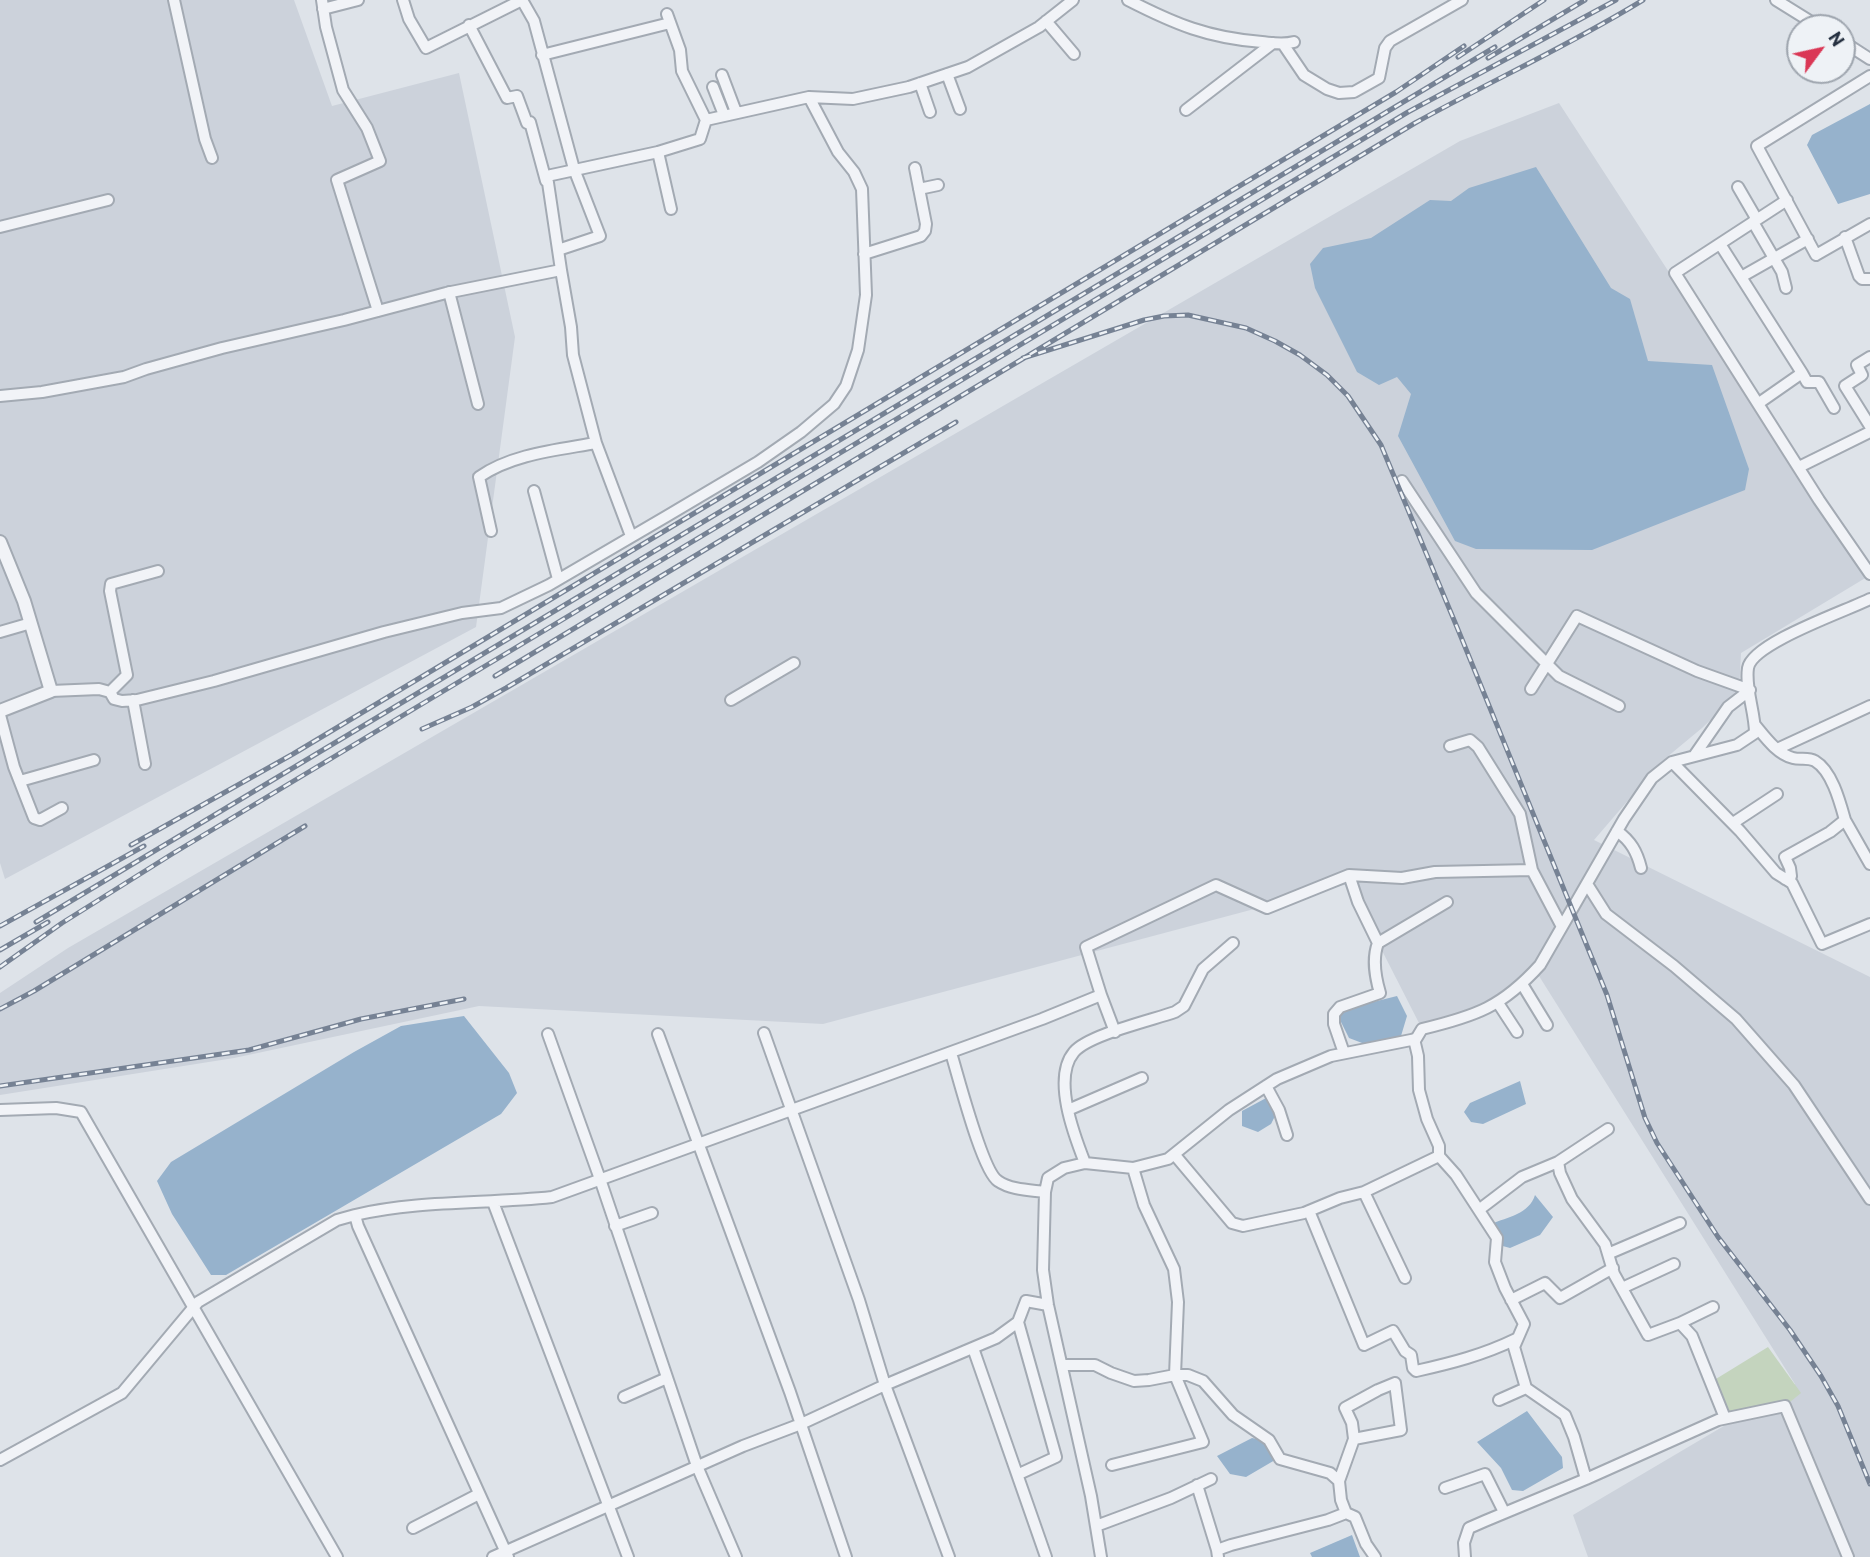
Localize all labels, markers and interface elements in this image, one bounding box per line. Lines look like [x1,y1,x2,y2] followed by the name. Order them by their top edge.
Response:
[1786,14,1856,84] north arrow
[1824,27,1850,50] text: N

